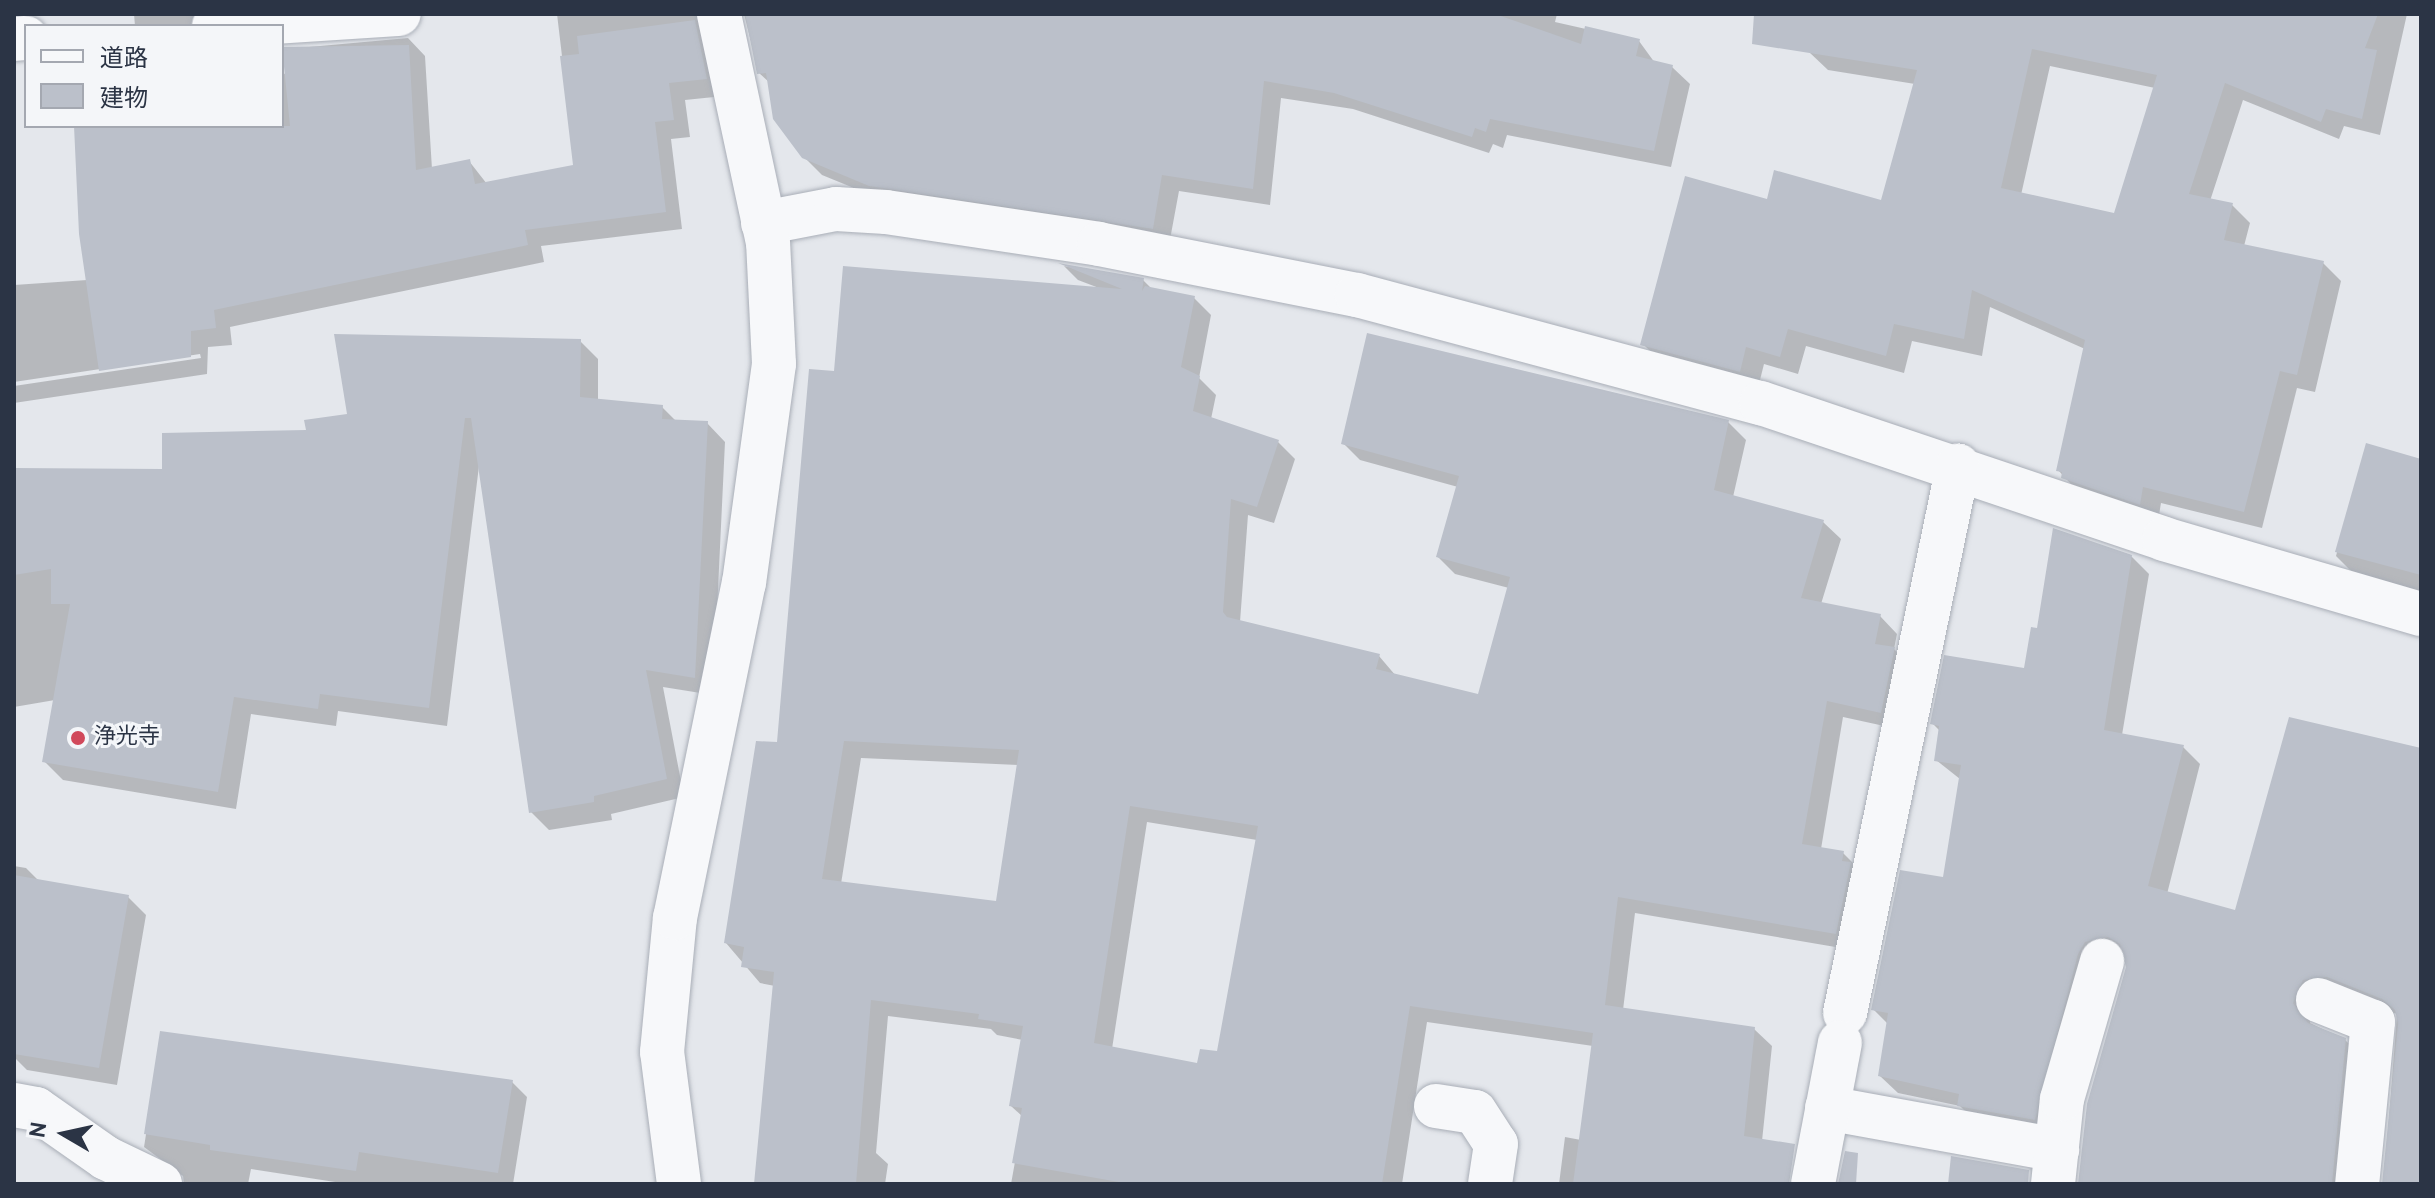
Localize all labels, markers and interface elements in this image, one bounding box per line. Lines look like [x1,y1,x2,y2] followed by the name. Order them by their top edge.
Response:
[24,24,284,128] legend
[100,45,148,75] text: 道路
[100,85,148,115] text: 建物
[94,725,160,751] place label: 浄光寺
[69,729,87,747] marker: 浄光寺
[24,1094,104,1174] north arrow
[25,1120,54,1140] text: N

